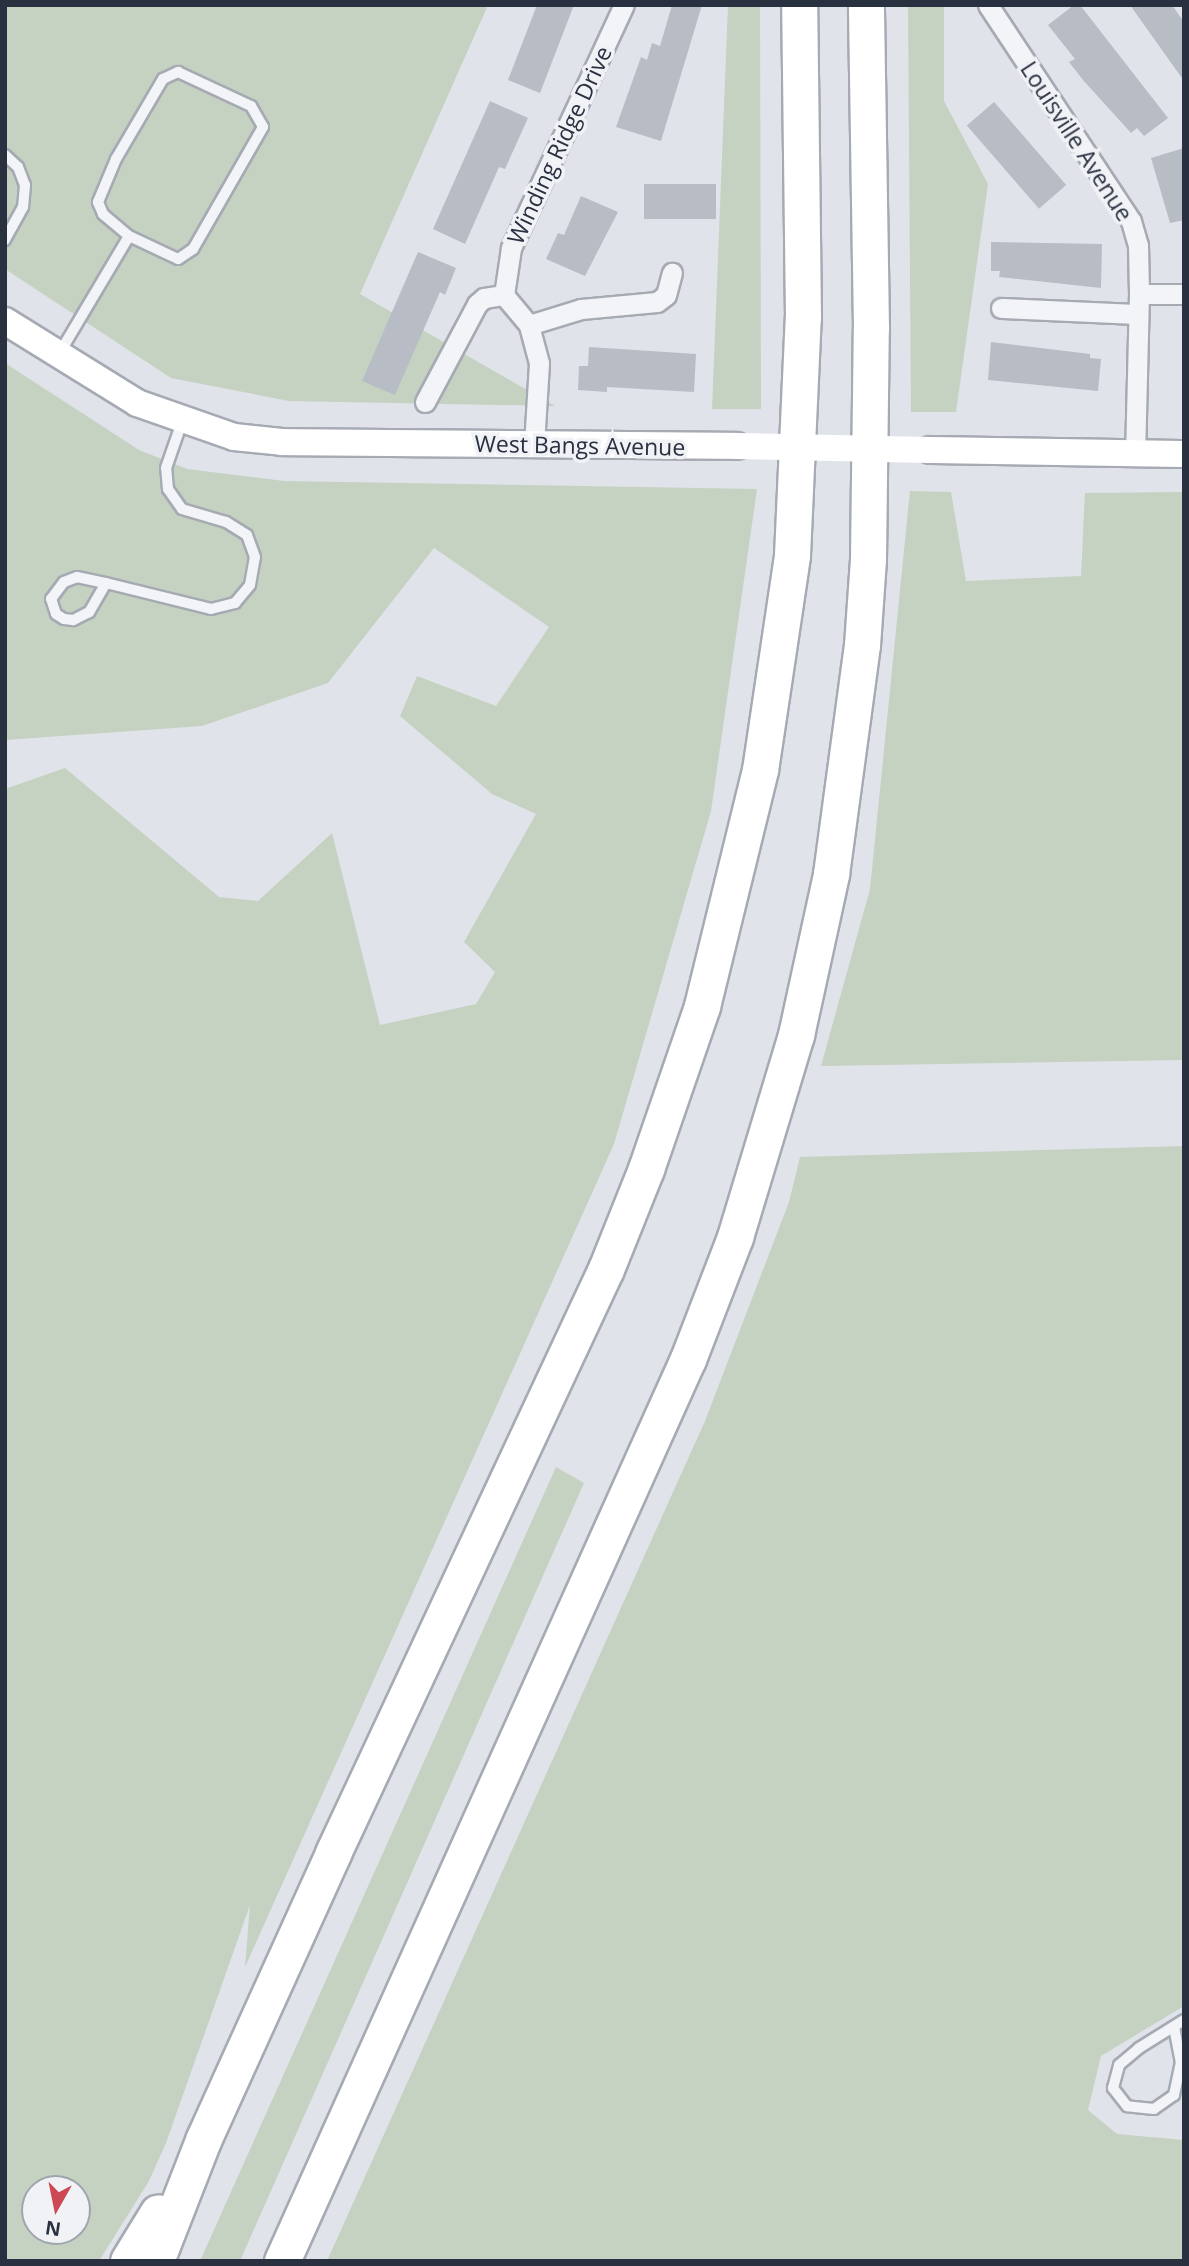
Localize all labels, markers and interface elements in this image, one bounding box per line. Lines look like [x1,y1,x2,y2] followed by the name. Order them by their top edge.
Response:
[501,42,617,248] street label: Winding Ridge Drive
[1015,56,1139,226] street label: Louisville Avenue
[475,429,685,461] street label: West Bangs Avenue
[21,2175,91,2245] north arrow
[43,2215,63,2243] text: N

